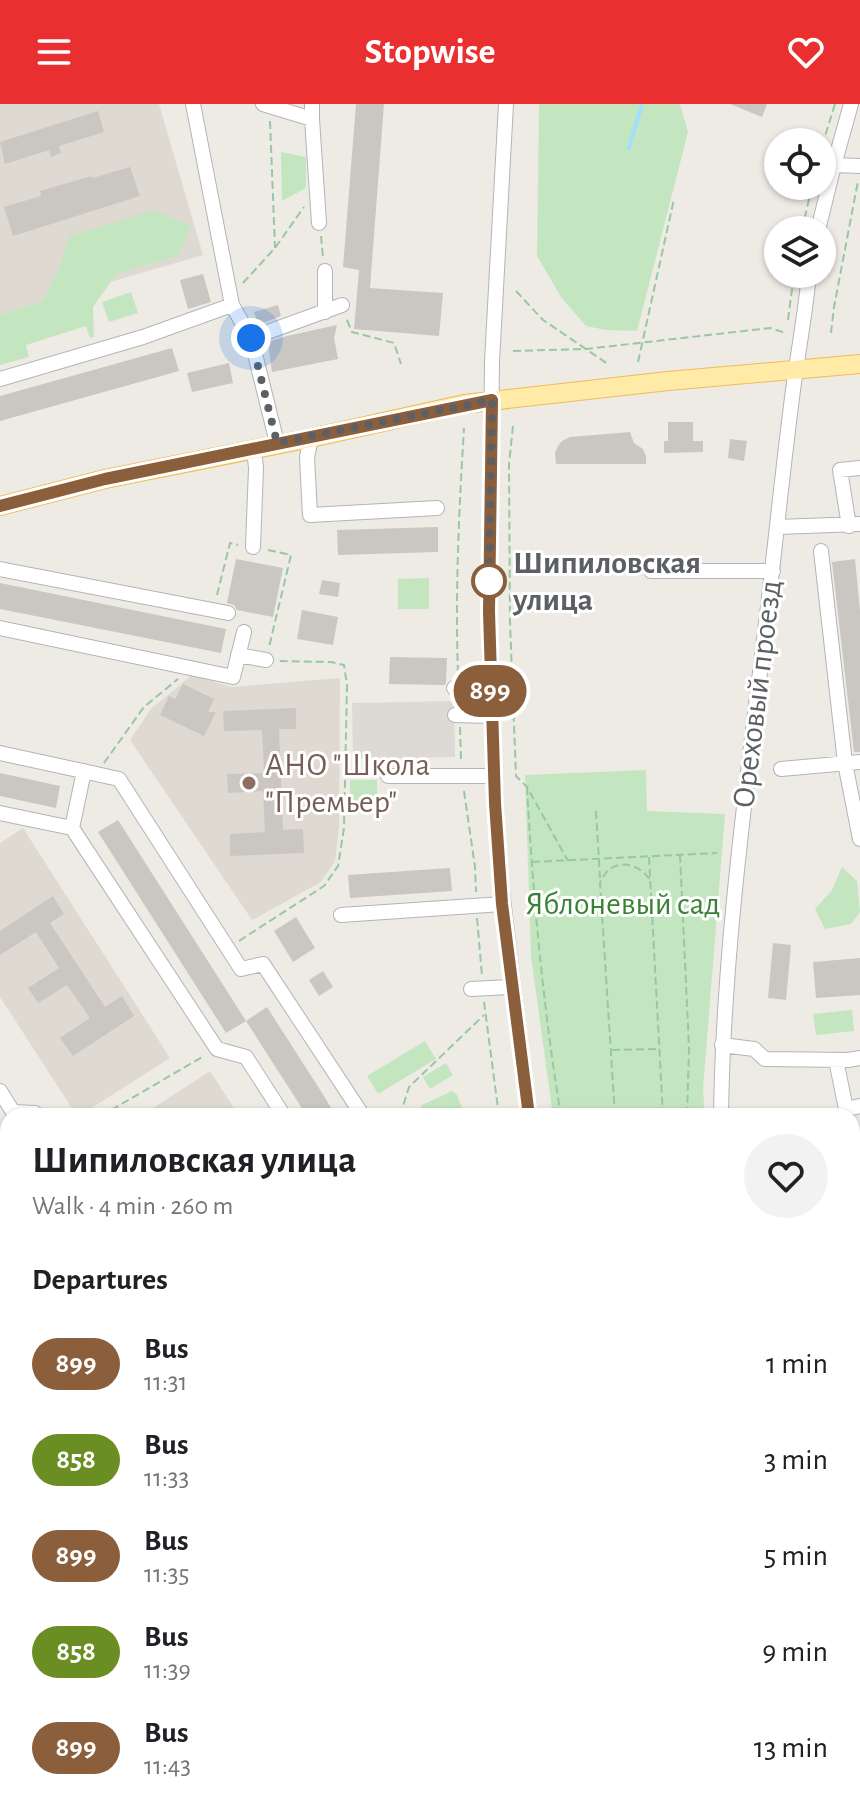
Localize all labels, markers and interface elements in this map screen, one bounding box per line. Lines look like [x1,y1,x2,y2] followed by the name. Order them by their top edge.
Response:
[32,30,76,74] icon: menu
[784,30,828,74] icon: heart
[364,34,496,70] text: Stopwise
[764,128,836,288] map controls
[764,128,836,200] button: locate
[764,216,836,288] button: layers
[231,318,271,358] your location
[512,547,701,616] place label: Шипиловская улица
[472,564,506,598] marker: Шипиловская улица
[727,578,787,810] street label: Ореховый проезд
[444,665,536,717] line badge: 899
[470,677,510,705] text: 899
[265,749,430,818] place label: АНО "Школа "Премьер"
[240,774,258,792] marker: АНО "Школа "Премьер"
[526,888,720,920] park label: Яблоневый сад
[744,1134,828,1218] button: heart
[32,1142,356,1180] text: Шипиловская улица
[32,1193,233,1219] text: Walk · 4 min · 260 m
[32,1265,168,1295] text: Departures
[144,1334,189,1364] text: Bus
[766,1349,828,1379] text: 1 min
[56,1350,96,1378] text: 899
[144,1369,188,1395] text: 11:31
[144,1430,189,1460] text: Bus
[764,1445,828,1475] text: 3 min
[56,1446,96,1474] text: 858
[144,1465,189,1491] text: 11:33
[144,1526,189,1556] text: Bus
[764,1541,828,1571] text: 5 min
[56,1542,96,1570] text: 899
[144,1561,189,1587] text: 11:35
[144,1622,189,1652] text: Bus
[762,1637,828,1667] text: 9 min
[56,1638,96,1666] text: 858
[144,1657,191,1683] text: 11:39
[144,1718,189,1748] text: Bus
[754,1733,828,1763] text: 13 min
[56,1734,96,1762] text: 899
[144,1753,191,1779] text: 11:43

